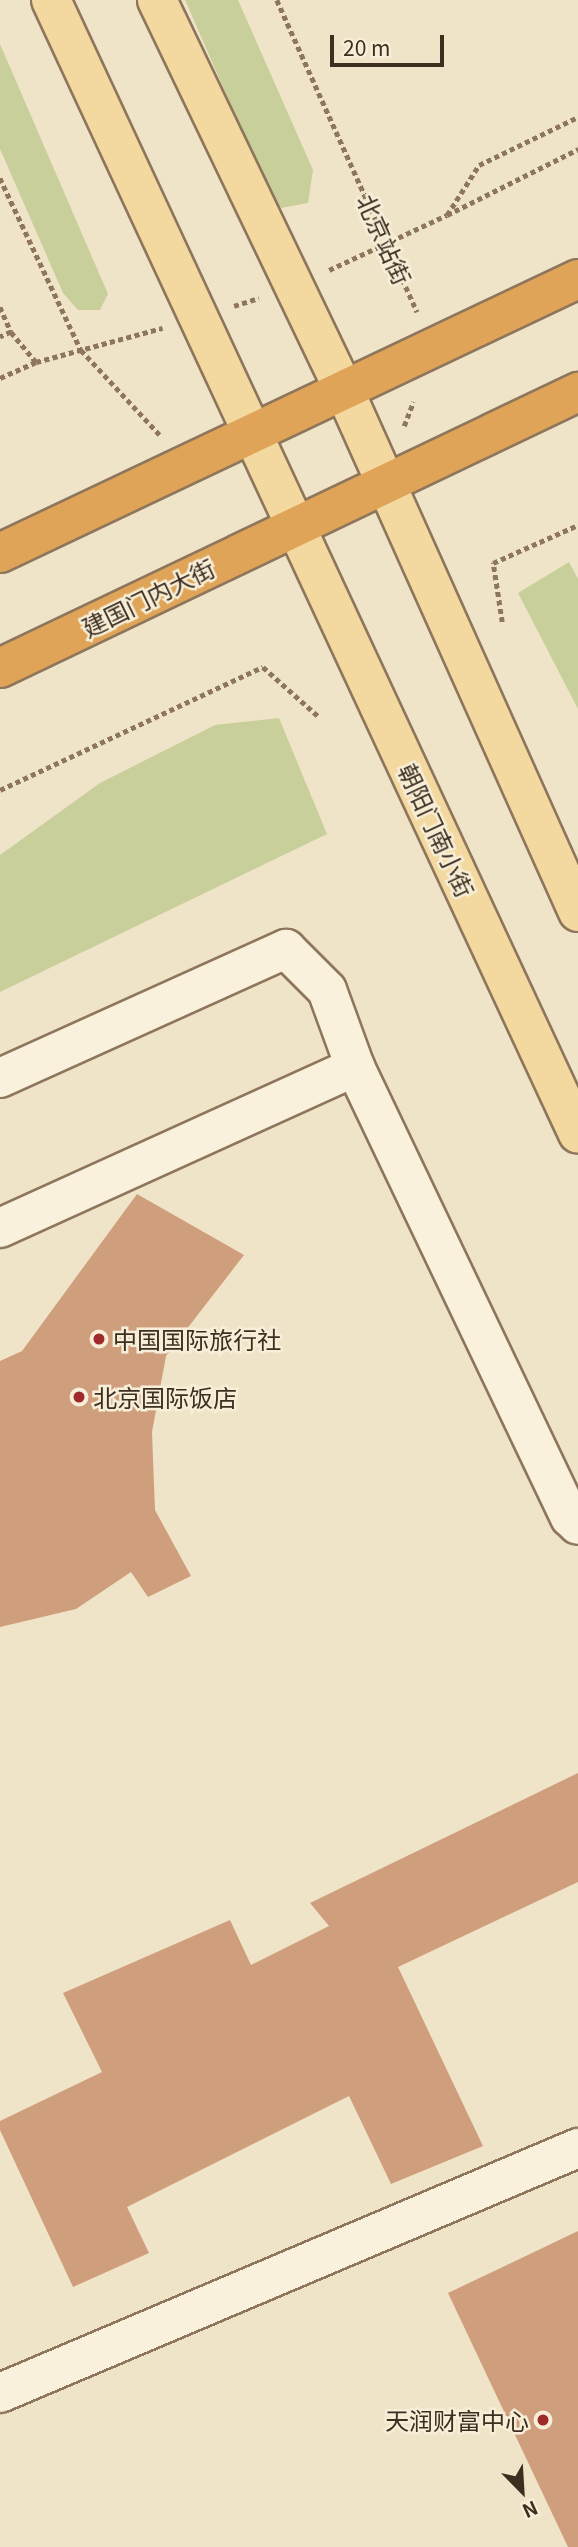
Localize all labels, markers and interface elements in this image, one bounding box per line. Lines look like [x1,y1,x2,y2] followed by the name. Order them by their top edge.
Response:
[333,21,447,65] scale bar
[343,32,390,62] text: 20 m
[352,189,418,289] street label: 北京站街
[77,552,219,642] street label: 建国门内大街
[394,759,480,901] street label: 朝阳门南小街
[113,1325,281,1353] place label: 中国国际旅行社
[91,1331,107,1347] marker: 中国国际旅行社
[93,1383,237,1411] place label: 北京国际饭店
[71,1389,87,1405] marker: 北京国际饭店
[385,2406,529,2434] place label: 天润财富中心
[535,2412,551,2428] marker: 天润财富中心
[487,2456,557,2526] north arrow
[519,2495,543,2526] text: N

